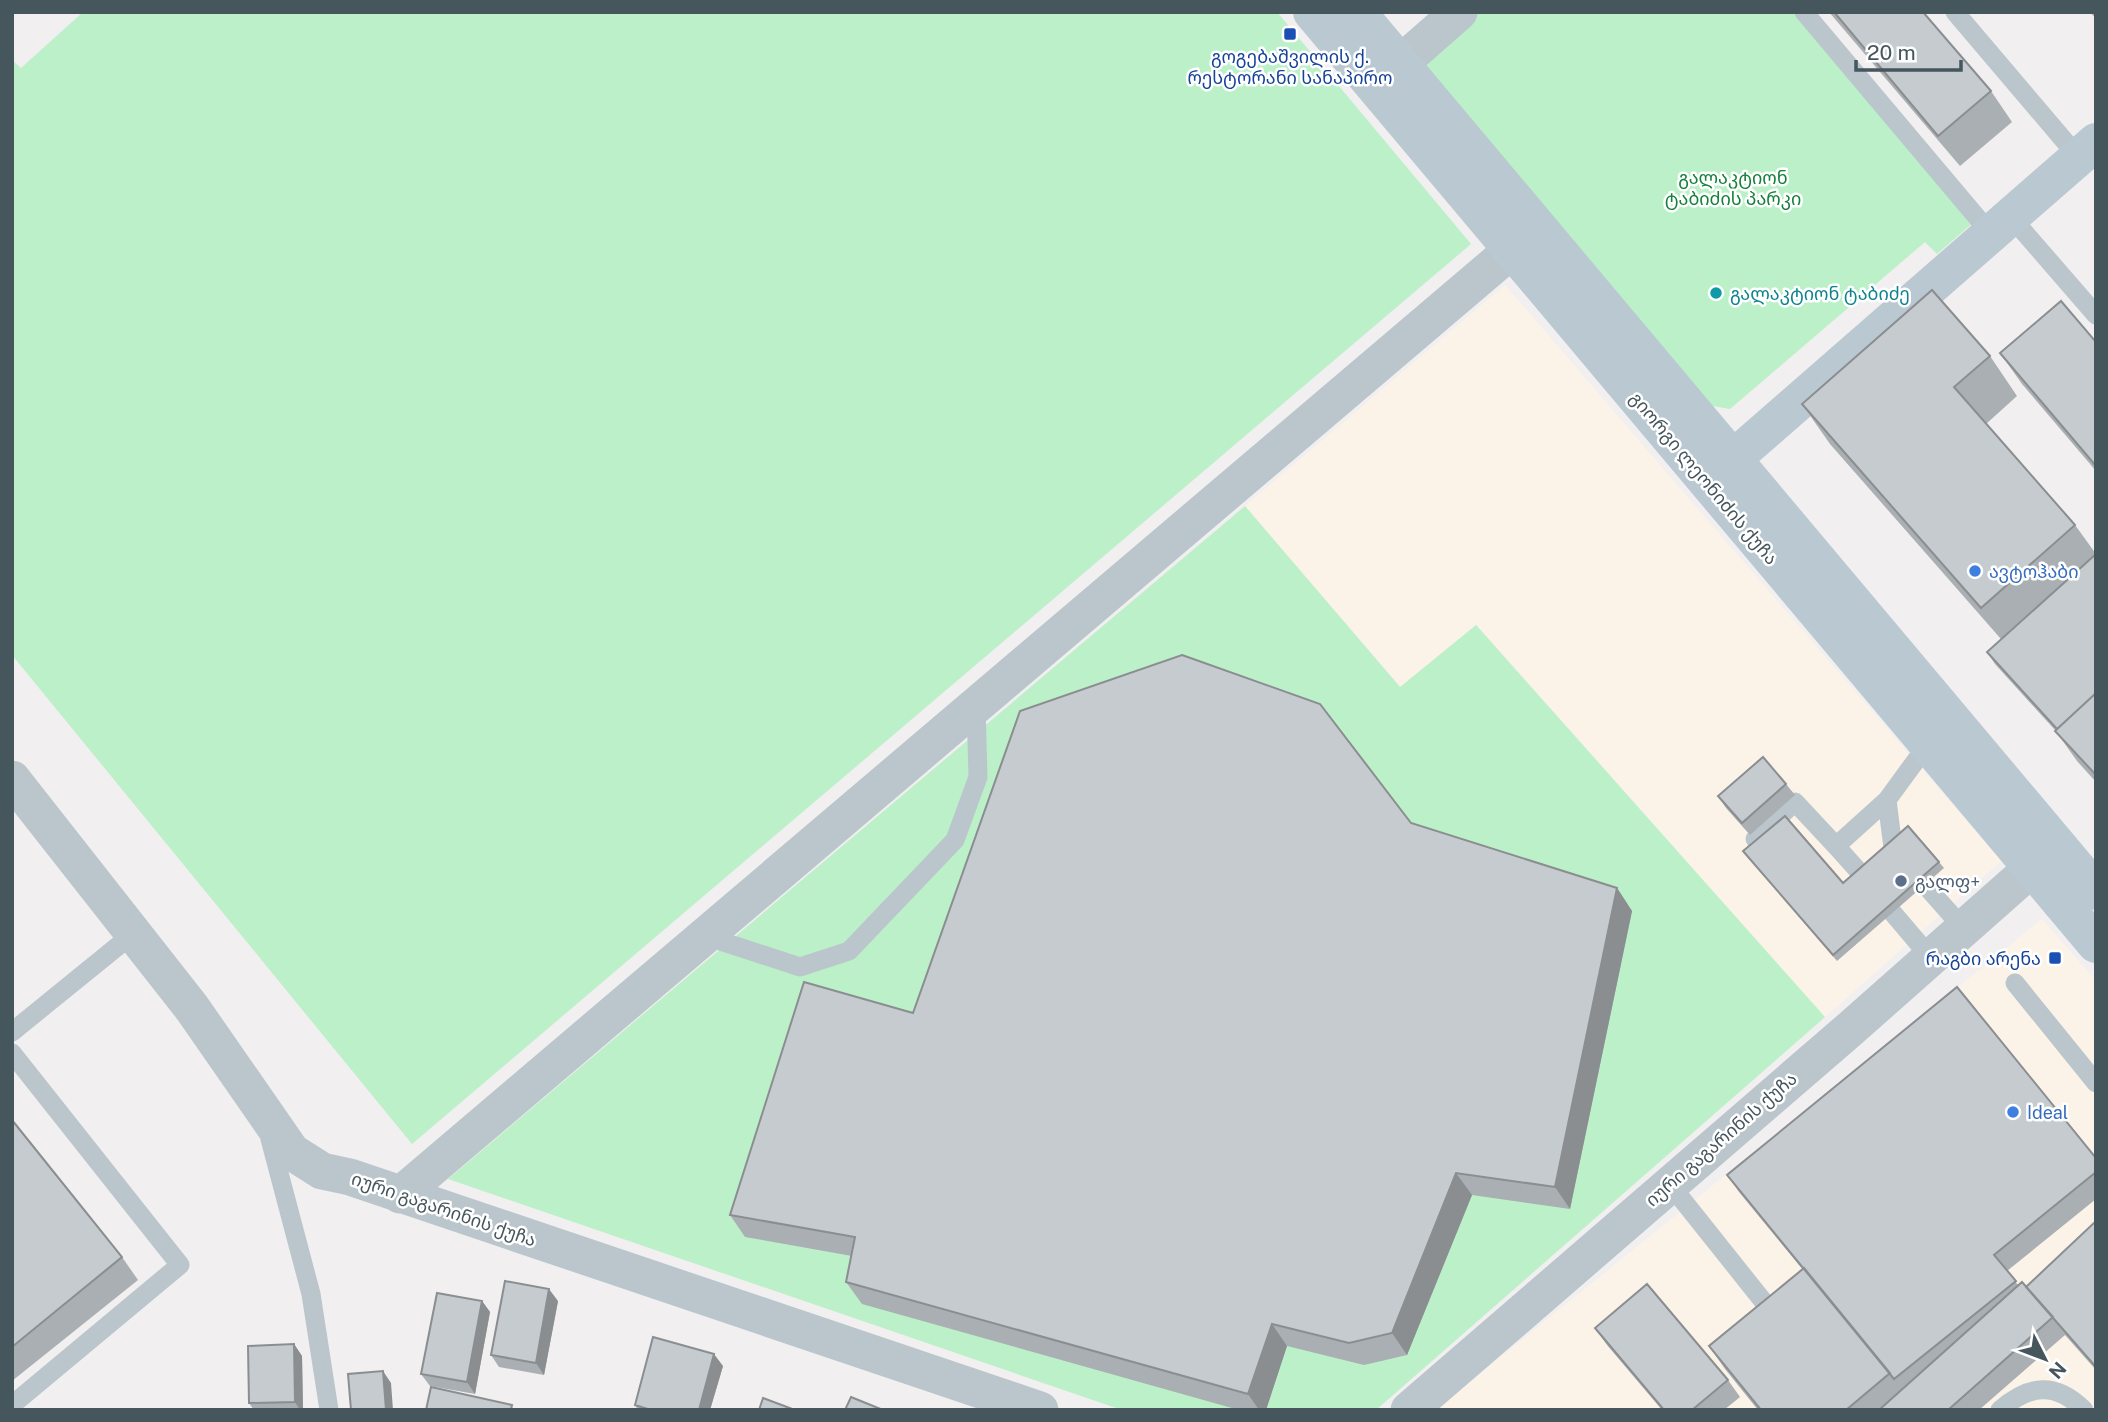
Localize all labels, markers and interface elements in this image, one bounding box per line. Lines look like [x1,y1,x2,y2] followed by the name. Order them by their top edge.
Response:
[1282,26,1298,42] marker: გოგებაშვილის ქ. რესტორანი სანაპირო
[1856,28,1961,72] scale bar
[1867,40,1916,65] text: 20 m
[1188,46,1392,89] place label: გოგებაშვილის ქ. რესტორანი სანაპირო
[1665,167,1801,210] park label: გალაკტიონ ტაბიძის პარკი
[1730,283,1910,305] place label: გალაკტიონ ტაბიძე
[1708,285,1724,301] marker: გალაკტიონ ტაბიძე
[1625,387,1782,569] street label: გიორგი ლეონიძის ქუჩა
[1989,561,2079,583] place label: ავტოჰაბი
[1967,563,1983,579] marker: ავტოჰაბი
[1915,871,1980,893] place label: გალფ+
[1893,873,1909,889] marker: გალფ+
[1926,948,2041,970] place label: რაგბი არენა
[2047,950,2063,966] marker: რაგბი არენა
[1641,1068,1802,1211] street label: იური გაგარინის ქუჩა
[2027,1102,2068,1123] place label: Ideal
[2005,1104,2021,1120] marker: Ideal
[349,1168,539,1251] street label: იური გაგარინის ქუჩა
[2010,1324,2080,1394] north arrow
[2044,1357,2071,1383] text: N

